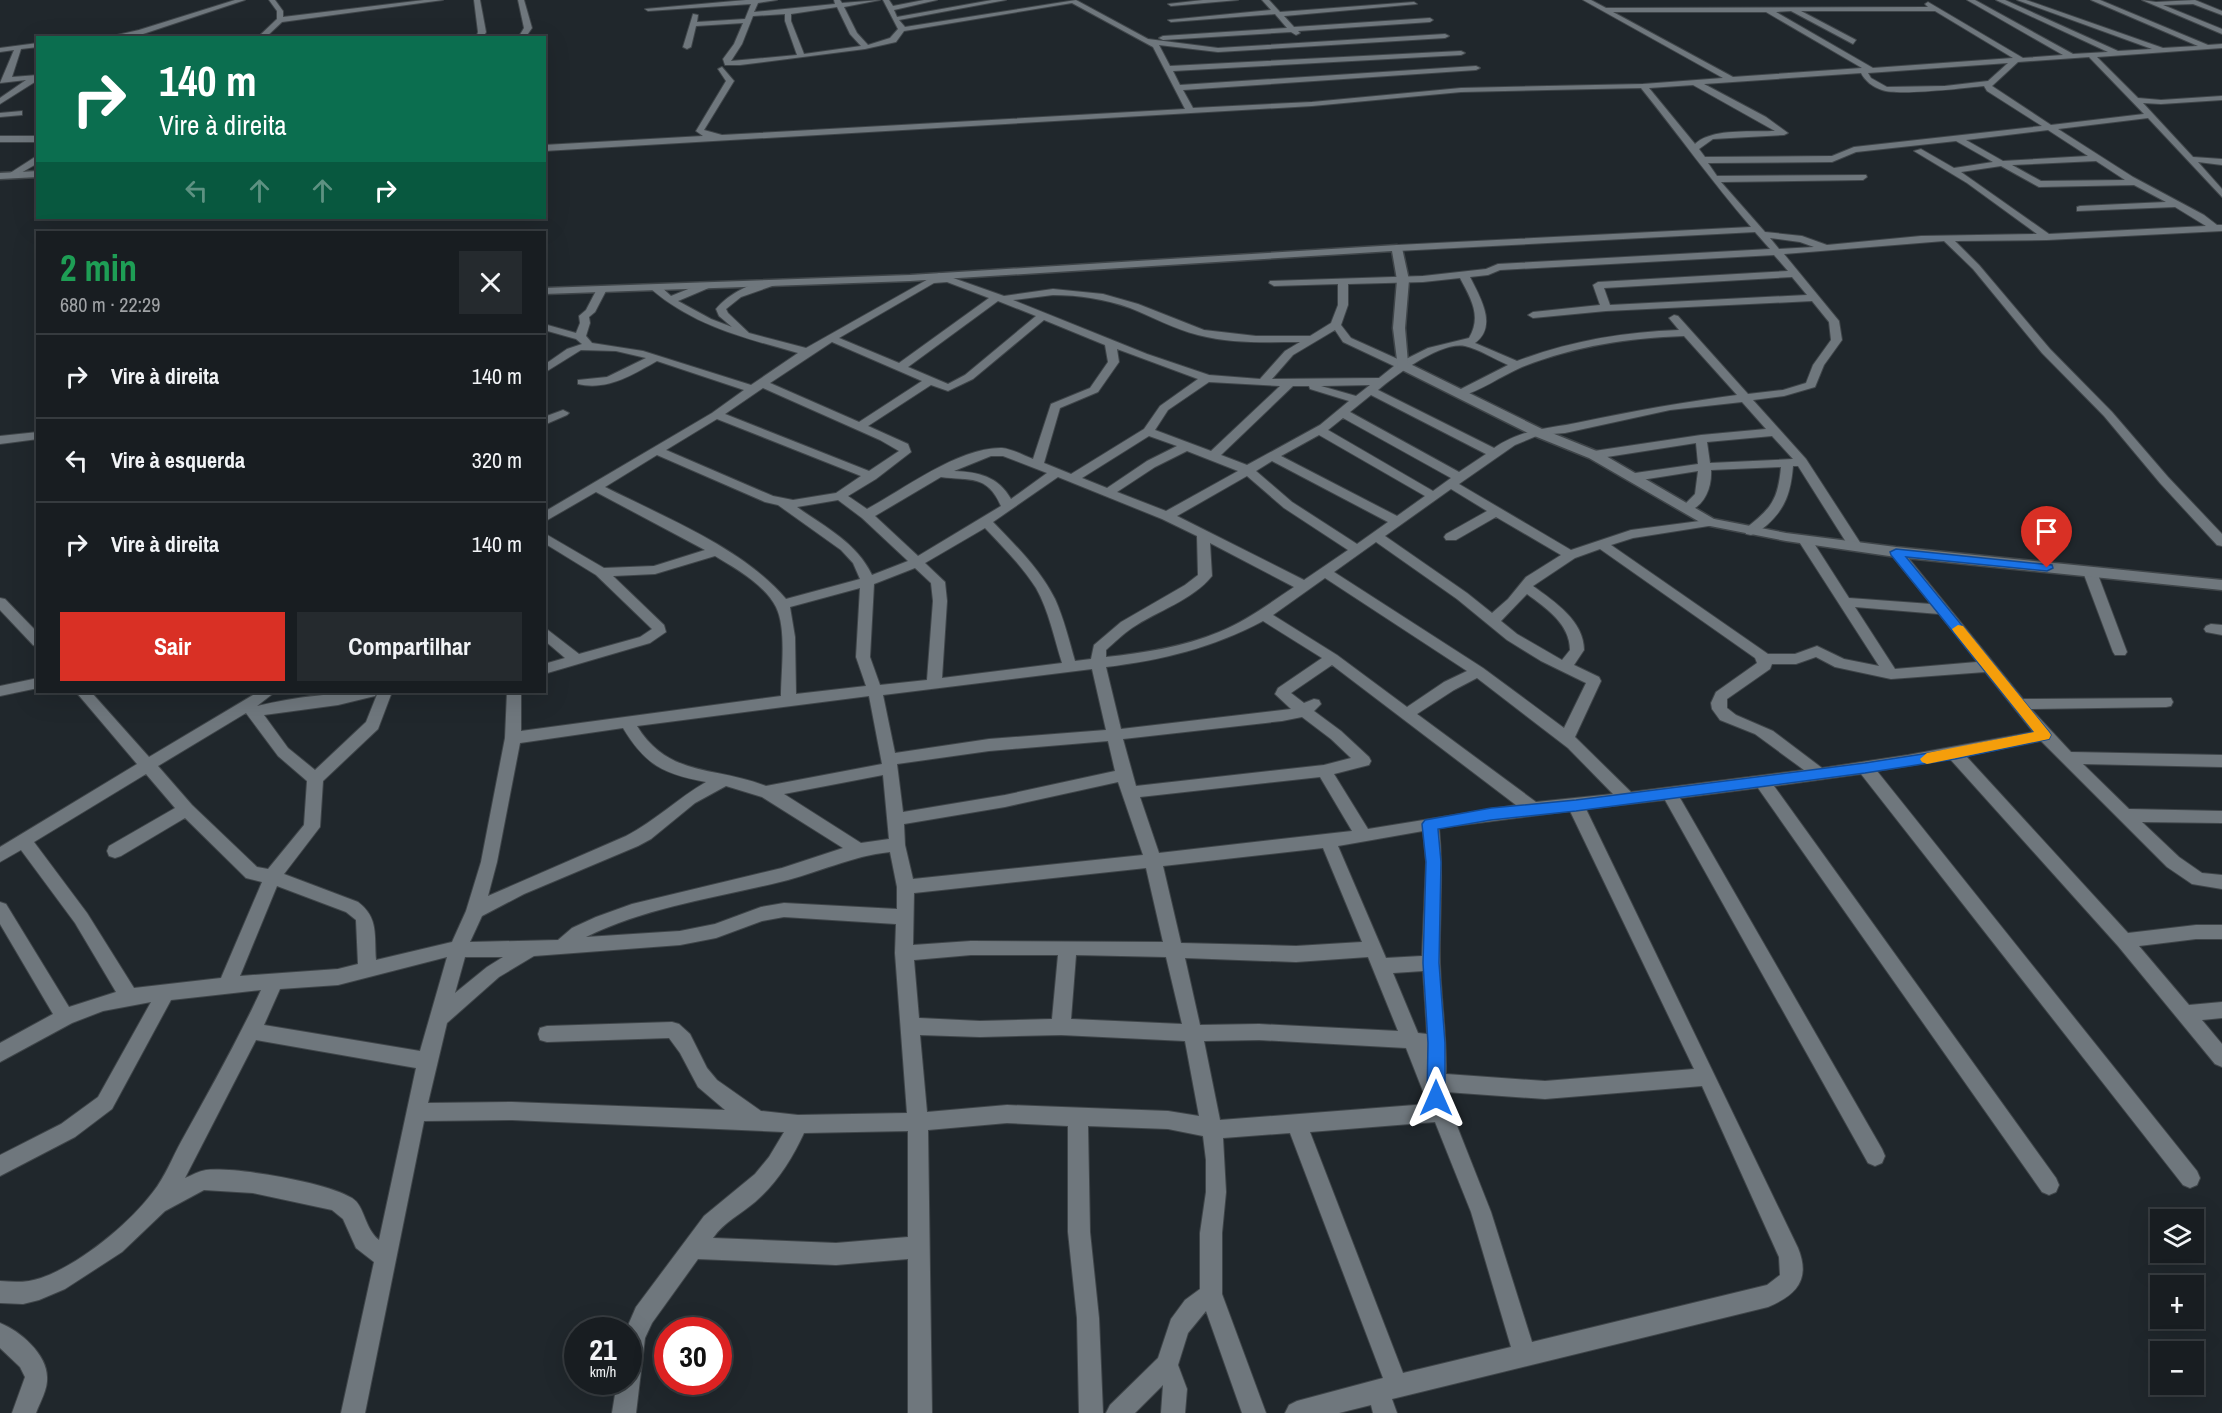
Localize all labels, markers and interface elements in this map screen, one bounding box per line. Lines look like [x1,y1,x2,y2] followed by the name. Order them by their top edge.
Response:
[159,53,257,109] text: 140 m
[60,60,138,138] icon: right
[159,107,287,143] text: Vire à direita
[180,174,213,207] icon: left
[243,174,276,207] icon: ahead
[306,174,339,207] icon: ahead
[369,174,402,207] icon: right
[60,244,137,292] text: 2 min
[459,251,522,314] button: close
[60,291,160,318] text: 680 m · 22:29
[60,360,93,393] icon: right
[111,361,219,391] text: Vire à direita
[472,361,522,391] text: 140 m
[60,444,93,477] icon: left
[111,445,245,475] text: Vire à esquerda
[472,445,522,475] text: 320 m
[2021,506,2072,568] pin
[2030,515,2063,548] icon: arrive
[60,528,93,561] icon: right
[111,529,219,559] text: Vire à direita
[472,529,522,559] text: 140 m
[60,612,285,681] button: Sair
[297,612,522,681] button: Compartilhar
[1404,1066,1468,1130] position arrow
[2150,1209,2204,1395] map controls
[2150,1209,2204,1263] button: layers
[2150,1275,2204,1329] button: +
[654,1317,732,1395] speed limit sign: 30
[589,1329,617,1369] text: 21
[2150,1341,2204,1395] button: −
[590,1361,616,1382] text: km/h

